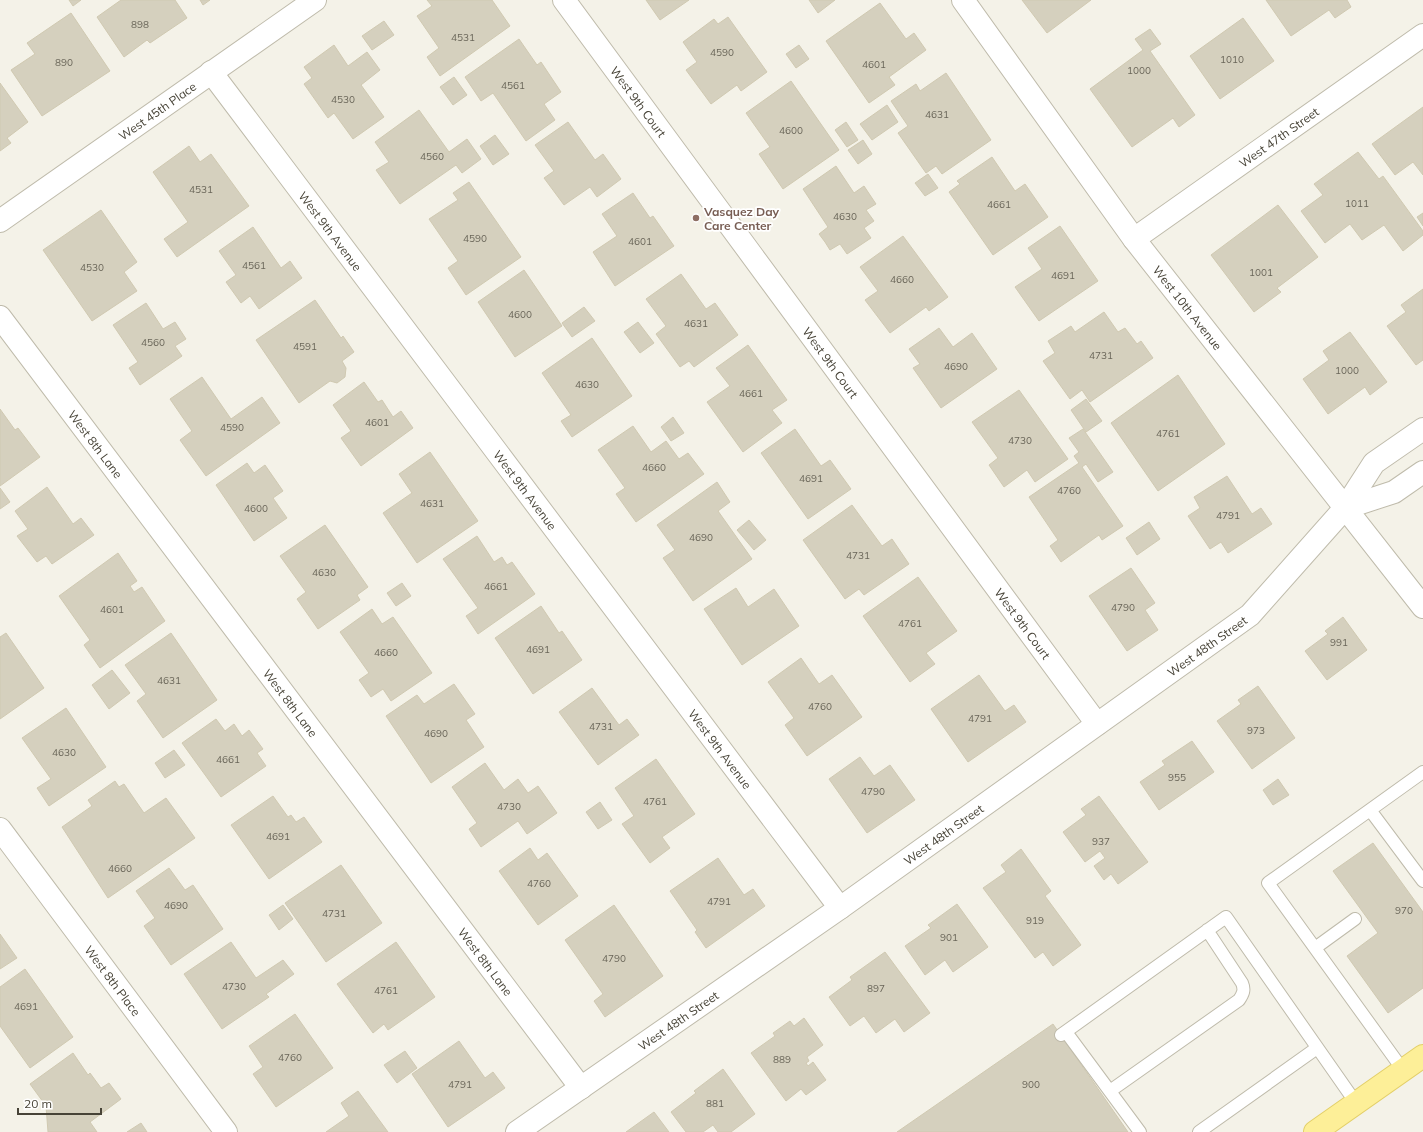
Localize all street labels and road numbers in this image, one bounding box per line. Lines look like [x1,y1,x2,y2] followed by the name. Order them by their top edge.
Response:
[608,63,670,140] street label: West 9th Court
[115,78,199,143] street label: West 45th Place
[1236,104,1322,170] street label: West 47th Street
[296,188,365,274] street label: West 9th Avenue
[1150,262,1226,353] street label: West 10th Avenue
[800,324,862,401] street label: West 9th Court
[65,407,126,481] street label: West 8th Lane
[491,447,560,533] street label: West 9th Avenue
[992,585,1054,662] street label: West 9th Court
[1164,612,1250,679] street label: West 48th Street
[260,666,321,740] street label: West 8th Lane
[685,706,755,792] street label: West 9th Avenue
[900,801,986,868] street label: West 48th Street
[455,924,516,998] street label: West 8th Lane
[82,942,144,1019] street label: West 8th Place
[635,987,721,1053] street label: West 48th Street

